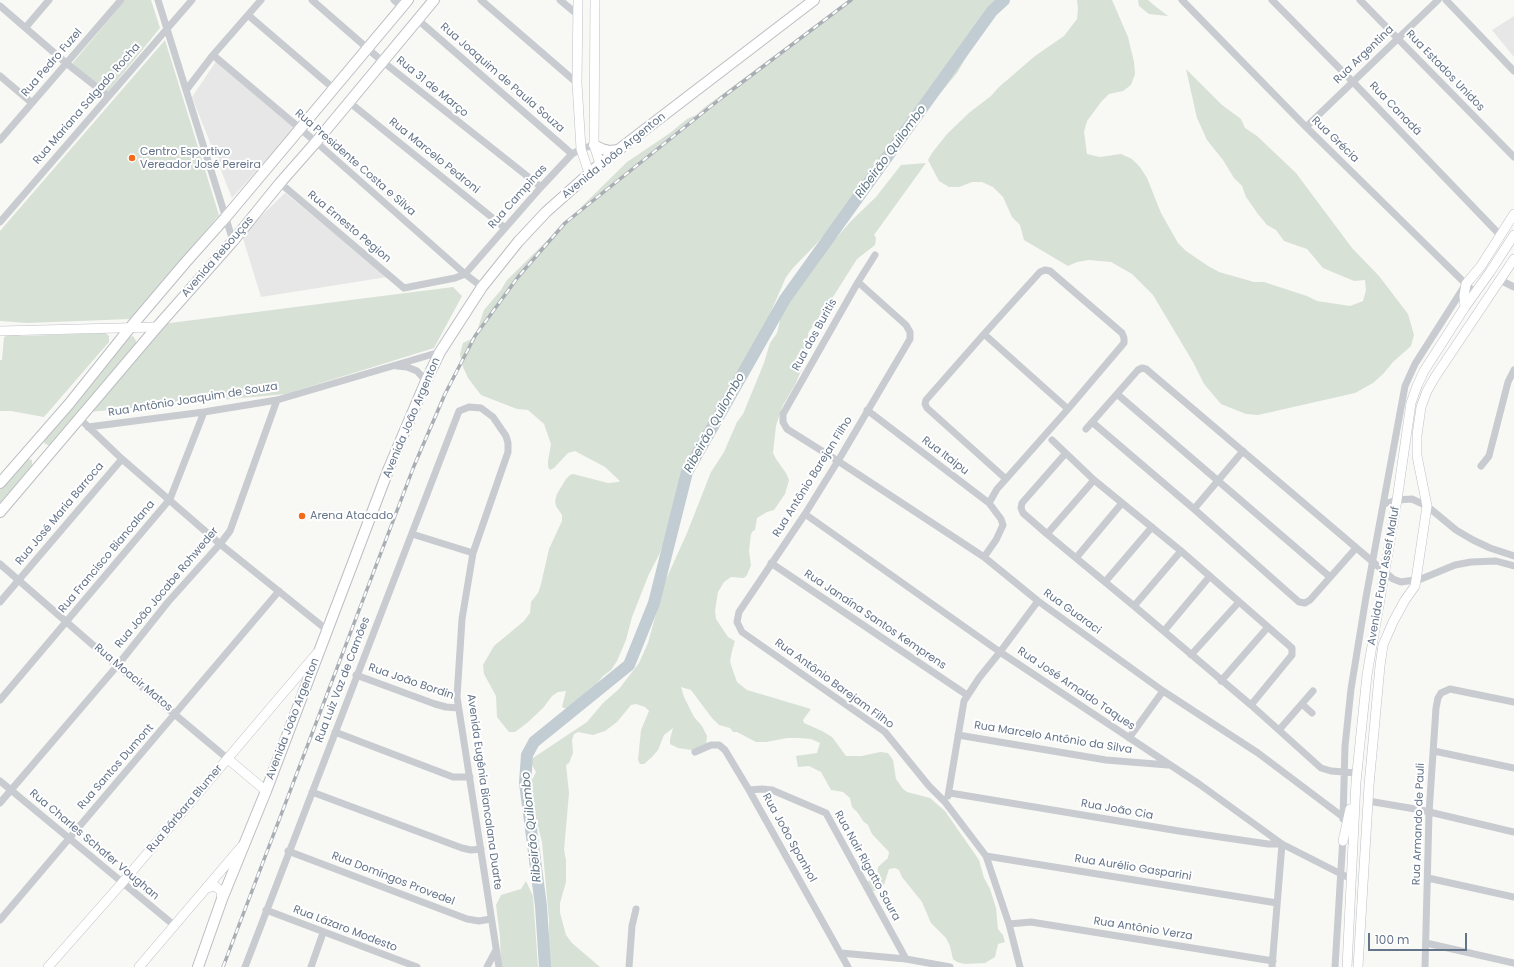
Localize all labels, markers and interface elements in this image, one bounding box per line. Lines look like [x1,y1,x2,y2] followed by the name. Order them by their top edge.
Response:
[437,21,567,135] street label: Rua Joaquim de Paula Souza
[1331,23,1397,87] street label: Rua Argentina
[19,26,85,100] street label: Rua Pedro Fuzel
[1403,28,1487,114] street label: Rua Estados Unidos
[31,41,143,167] street label: Rua Mariana Salgado Rocha
[393,54,471,120] street label: Rua 31 de Março
[1366,79,1424,139] street label: Rua Canadá
[852,103,930,201] water label: Ribeirão Quilombo
[292,107,418,219] street label: Rua Presidente Costa e Silva
[560,110,668,202] street label: Avenida João Argenton
[1309,114,1361,166] street label: Rua Grécia
[386,115,482,197] street label: Rua Marcelo Pedroni
[140,145,261,171] place label: Centro Esportivo Vereador José Pereira
[127,153,137,163] marker: Centro Esportivo Vereador José Pereira
[486,162,550,232] street label: Rua Campinas
[305,188,393,266] street label: Rua Ernesto Pegion
[179,214,257,300] street label: Avenida Rebouças
[790,297,840,373] street label: Rua dos Buritis
[381,356,443,480] street label: Avenida João Argenton
[682,371,748,475] water label: Ribeirão Quilombo
[107,380,279,420] street label: Rua Antônio Joaquim de Souza
[770,414,856,540] street label: Rua Antônio Barejan Filho
[919,434,971,478] street label: Rua Itaipu
[13,460,107,568] street label: Rua José Maria Barroca
[56,498,158,616] street label: Rua Francisco Biancalana
[1365,505,1403,647] street label: Avenida Fuad Assef Maluf
[310,509,393,523] place label: Arena Atacado
[297,511,307,521] marker: Arena Atacado
[113,525,221,651] street label: Rua João Jocabe Rohweder
[801,567,949,673] street label: Rua Janaína Santos Kemprens
[1041,587,1103,637] street label: Rua Guaraci
[313,615,373,745] street label: Rua Luiz Vaz de Camões
[772,636,896,732] street label: Rua Antônio Barejam Filho
[91,641,175,715] street label: Rua Moacir Matos
[1015,645,1137,733] street label: Rua José Arnaldo Taques
[264,656,322,782] street label: Avenida João Argenton
[367,661,455,703] street label: Rua João Bordin
[464,693,504,891] street label: Avenida Eugênia Biancalana Duarte
[973,719,1133,757] street label: Rua Marcelo Antônio da Silva
[75,722,157,812] street label: Rua Santos Dumont
[144,762,226,856] street label: Rua Bárbara Blumer
[1410,763,1428,885] street label: Rua Armando de Pauli
[519,771,545,883] water label: Ribeirão Quilombo
[27,787,161,903] street label: Rua Charles Schafer Voughan
[759,791,819,885] street label: Rua João Spanhol
[1080,797,1154,823] street label: Rua João Cia
[831,809,903,923] street label: Rua Nair Rigatto Saura
[330,849,456,909] street label: Rua Domingos Provedel
[1074,852,1192,884] street label: Rua Aurélio Gasparini
[291,903,399,955] street label: Rua Lázaro Modesto
[1093,915,1193,943] street label: Rua Antônio Verza
[1370,925,1469,951] scale bar
[1375,931,1409,948] text: 100 m

